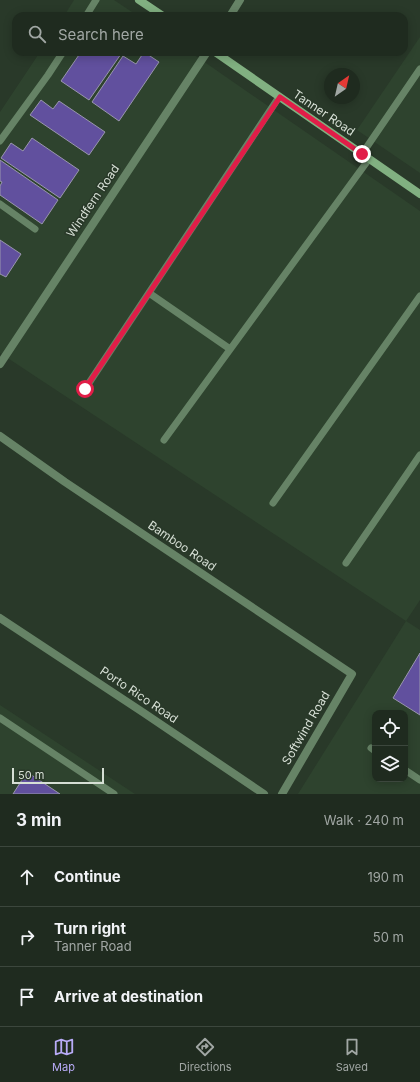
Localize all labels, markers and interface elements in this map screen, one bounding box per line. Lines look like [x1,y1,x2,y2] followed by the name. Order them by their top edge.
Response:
[12,12,408,56] search box
[26,23,48,45] icon: search
[58,25,144,44] text: Search here
[324,68,360,104] north arrow
[290,86,358,139] street label: Tanner Road
[353,145,371,163] route end
[63,162,122,240] street label: Windfern Road
[76,380,94,398] route start
[145,517,219,574] street label: Bamboo Road
[97,663,181,726] street label: Porto Rico Road
[278,688,333,767] street label: Softwind Road
[372,710,408,782] map controls
[372,710,408,746] button: locate
[372,746,408,782] button: layers
[12,766,104,785] scale bar
[18,768,44,782] text: 50 m
[16,810,62,830] text: 3 min
[324,812,404,828] text: Walk · 240 m
[16,866,38,888] icon: ahead
[54,867,121,886] text: Continue
[367,869,404,885] text: 190 m
[54,919,126,938] text: Turn right
[16,926,38,948] icon: right
[373,929,404,945] text: 50 m
[54,938,132,954] text: Tanner Road
[16,986,38,1008] icon: arrive
[54,987,203,1006] text: Arrive at destination
[52,1036,75,1074] tab: Map
[179,1036,232,1074] tab: Directions
[336,1036,368,1074] tab: Saved

